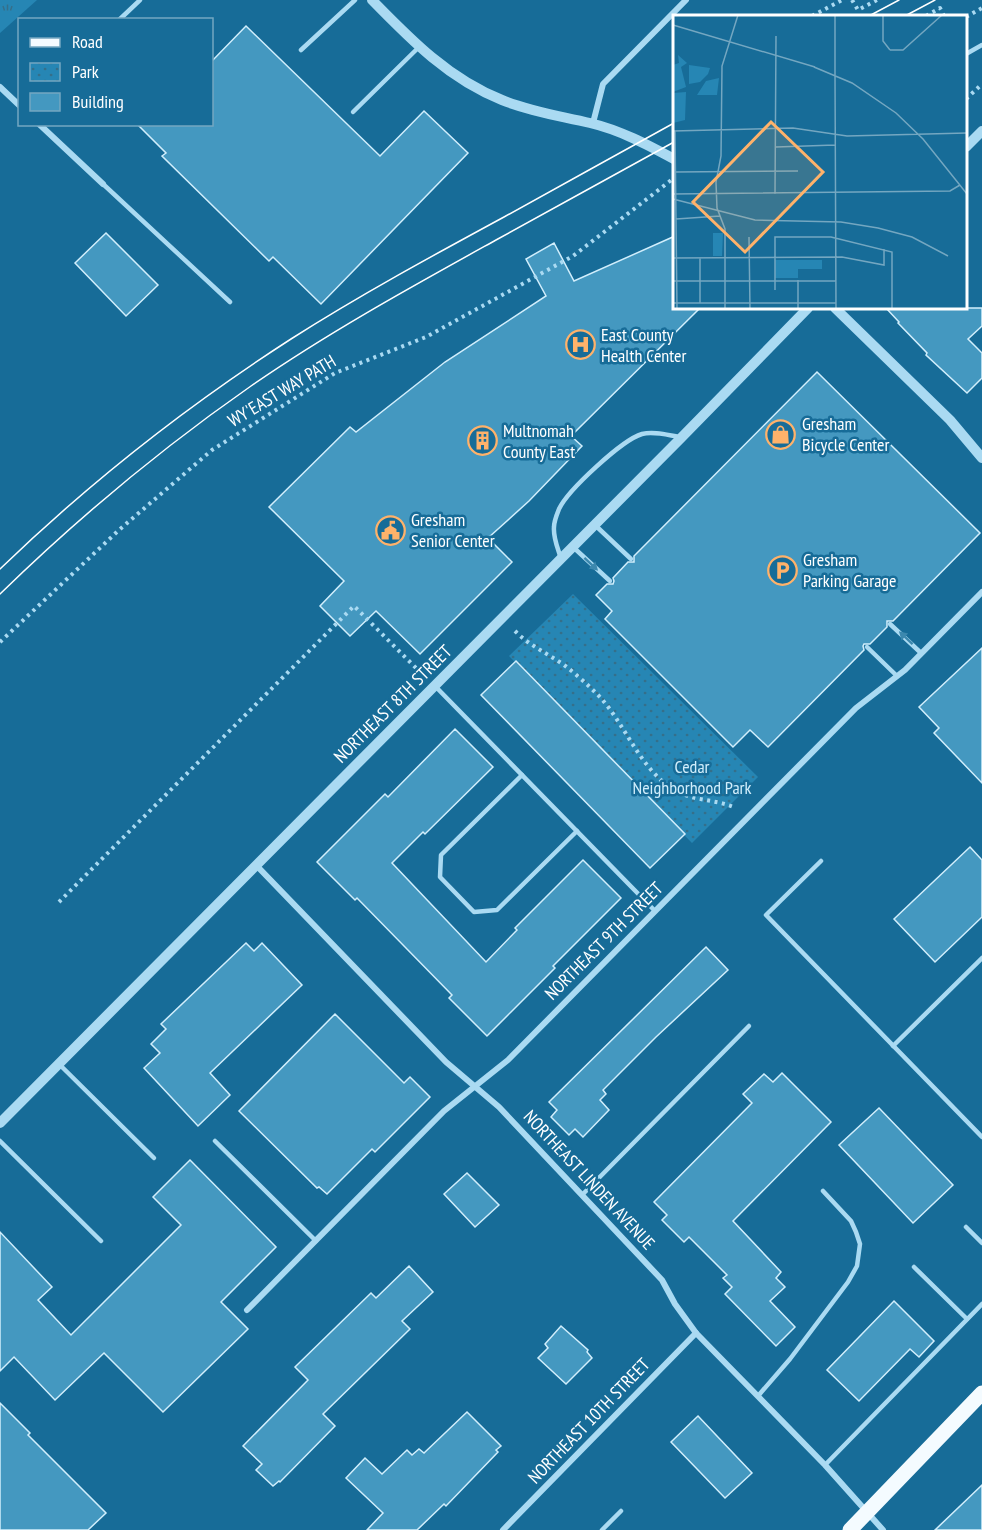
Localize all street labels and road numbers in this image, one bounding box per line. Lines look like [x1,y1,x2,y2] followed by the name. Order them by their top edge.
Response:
[224,349,340,432] street label: WY'EAST WAY PATH
[329,640,457,768] street label: NORTHEAST 8TH STREET
[540,877,668,1005] street label: NORTHEAST 9TH STREET
[519,1105,660,1254] street label: NORTHEAST LINDEN AVENUE
[523,1353,655,1488] street label: NORTHEAST 10TH STREET

